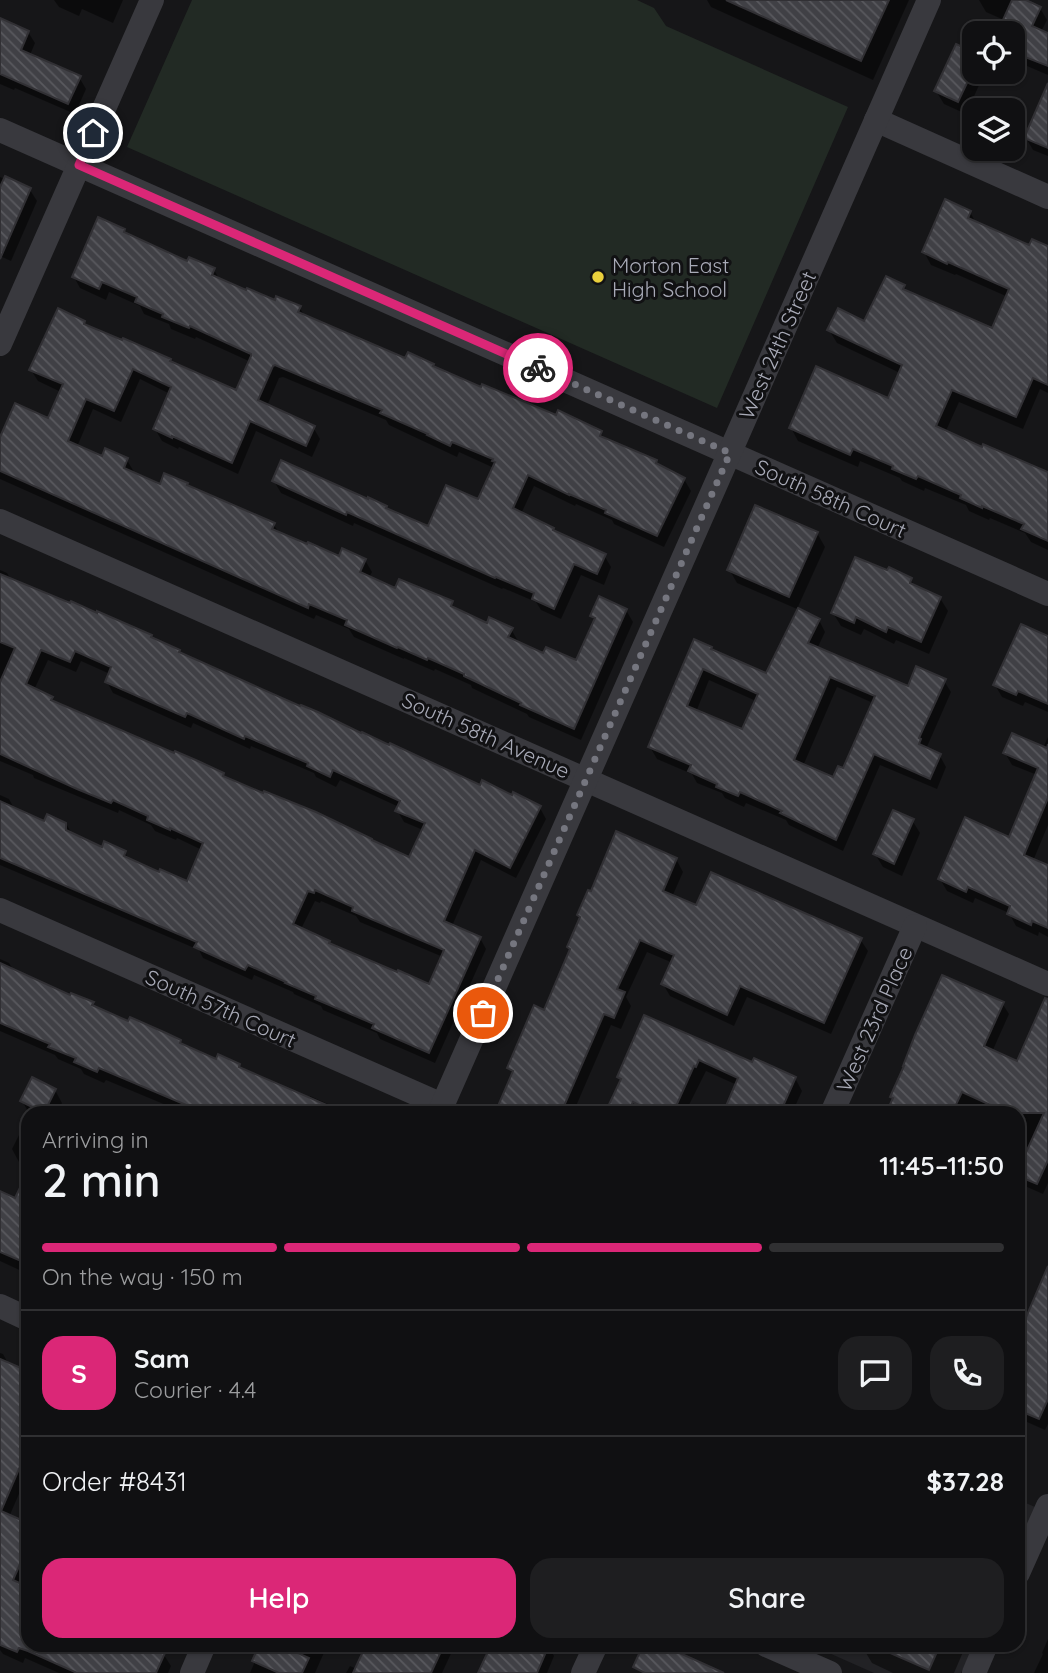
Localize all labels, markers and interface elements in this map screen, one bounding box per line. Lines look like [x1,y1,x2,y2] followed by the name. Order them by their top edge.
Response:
[962,21,1025,161] map controls
[962,21,1025,84] button: locate
[962,98,1025,161] button: layers
[63,103,123,163] pin
[74,114,112,152] icon: home
[612,252,729,302] place label: Morton East High School
[733,267,821,423] street label: West 24th Street
[590,269,606,285] marker: Morton East High School
[503,333,573,403] courier
[519,349,557,387] icon: bike
[752,453,910,543] street label: South 58th Court
[398,686,574,784] street label: South 58th Avenue
[830,942,918,1096] street label: West 23rd Place
[142,963,300,1053] street label: South 57th Court
[453,983,513,1043] pin
[464,994,502,1032] icon: bag
[42,1125,149,1154] text: Arriving in
[879,1149,1004,1182] text: 11:45–11:50
[42,1151,161,1209] text: 2 min
[42,1262,243,1291] text: On the way · 150 m
[838,1336,912,1410] button: chat
[930,1336,1004,1410] button: phone
[134,1342,190,1375] text: Sam
[71,1357,87,1390] text: S
[134,1375,256,1404] text: Courier · 4.4
[42,1465,187,1498] text: Order #8431
[927,1465,1004,1498] text: $37.28
[42,1558,516,1638] button: Help
[530,1558,1004,1638] button: Share

